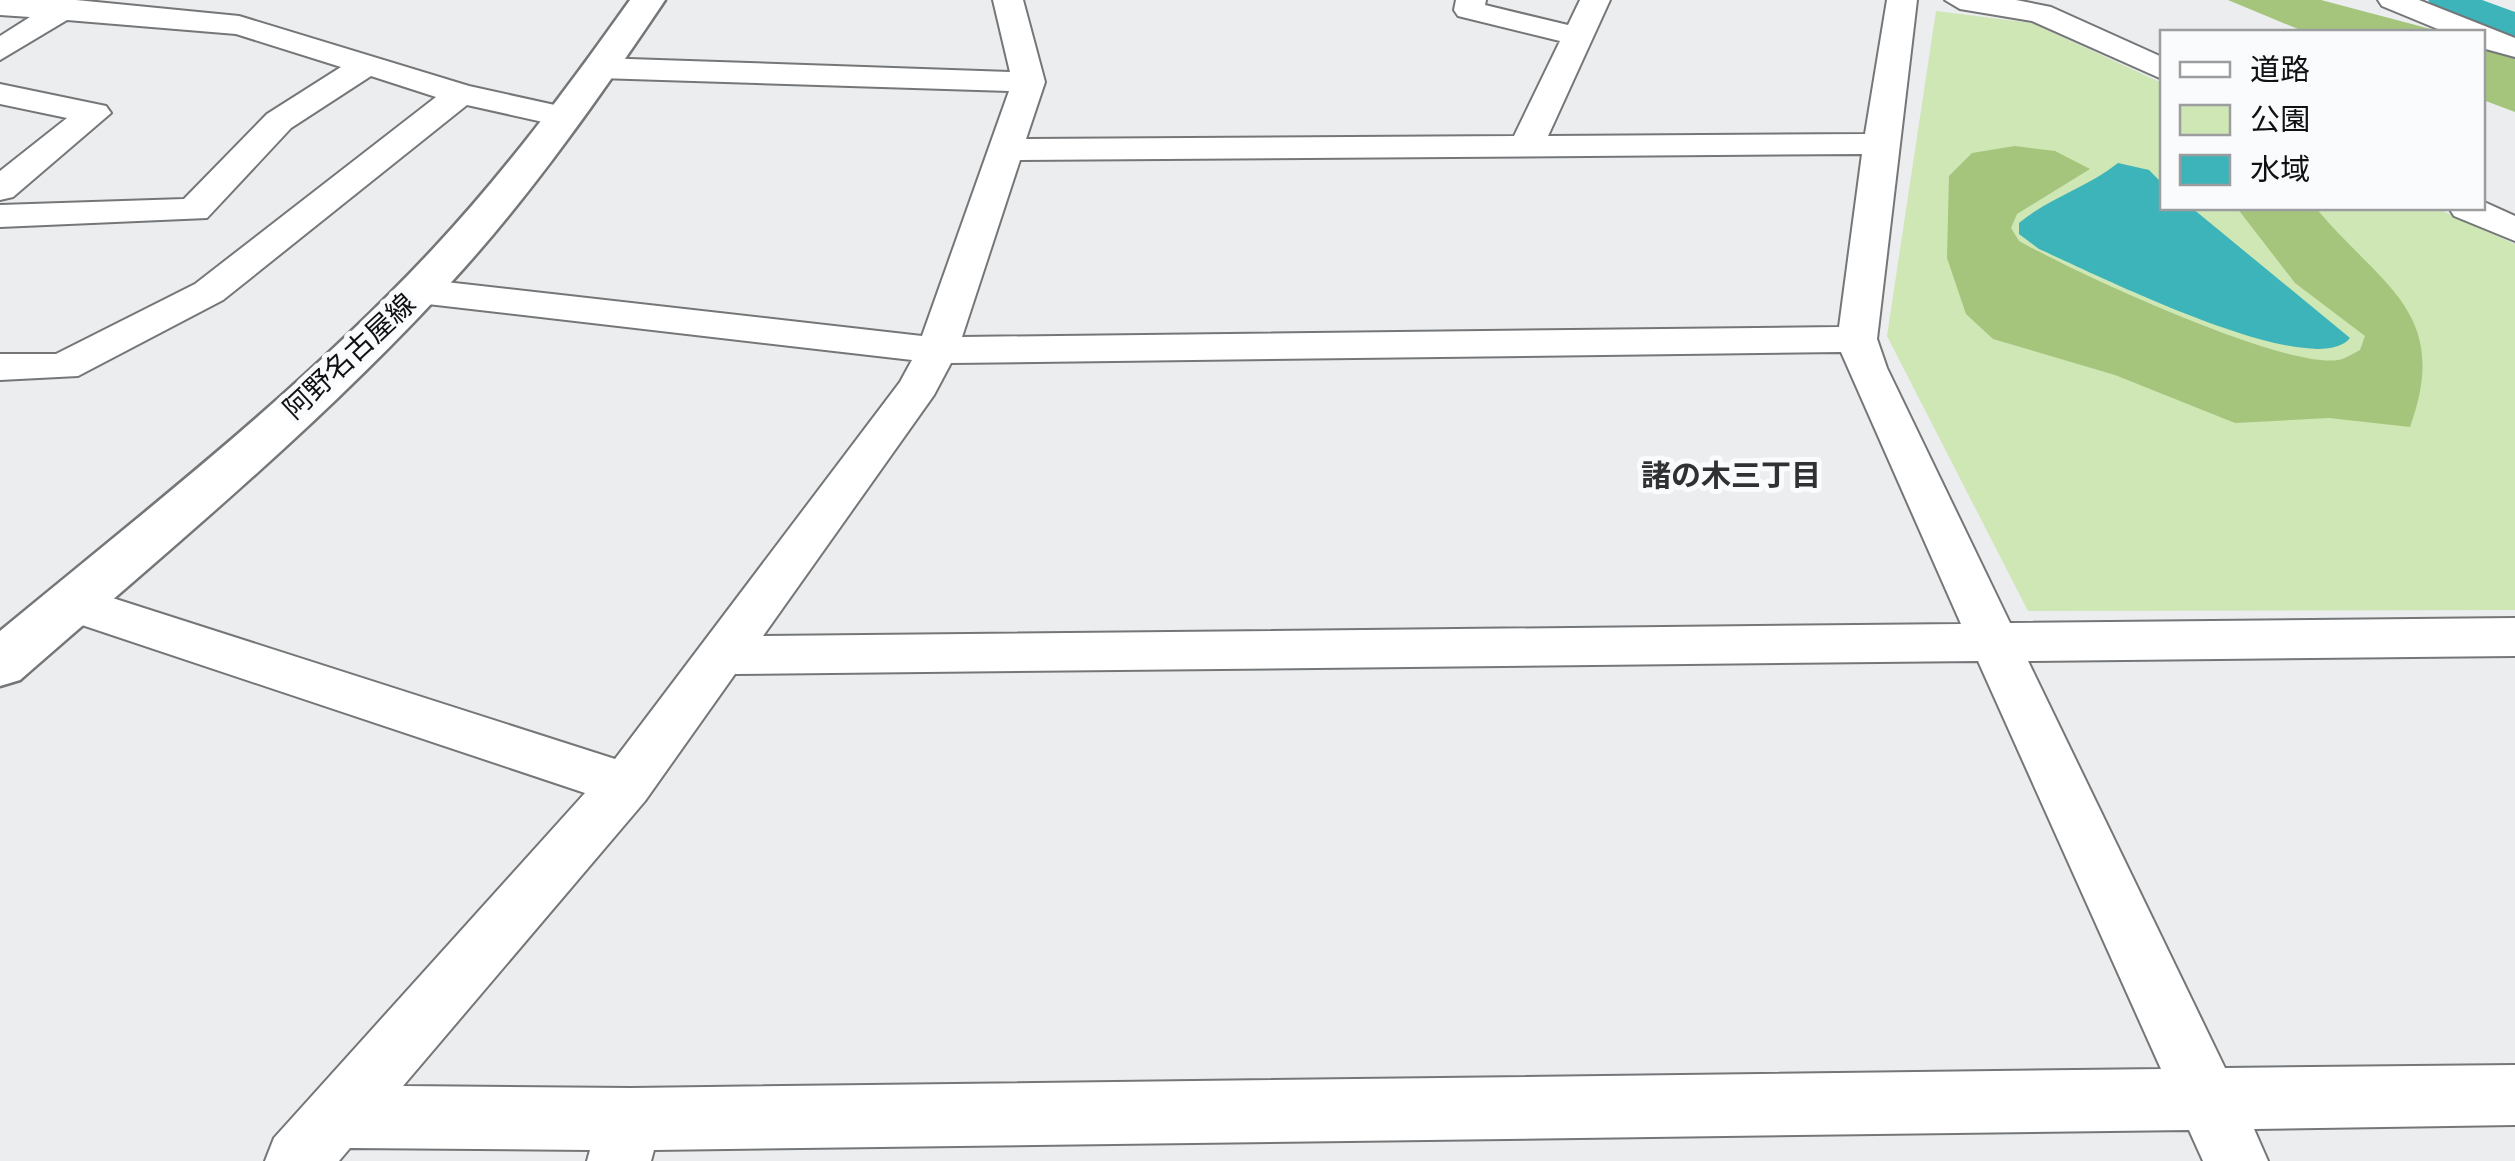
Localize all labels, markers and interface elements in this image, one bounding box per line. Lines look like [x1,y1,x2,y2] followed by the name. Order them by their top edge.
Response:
[2160,30,2485,210] legend
[2250,50,2310,91] text: 道路
[2250,100,2310,141] text: 公園
[2250,150,2310,191] text: 水域
[275,286,424,428] street label: 阿野名古屋線
[1641,456,1821,497] district label: 諸の木三丁目

